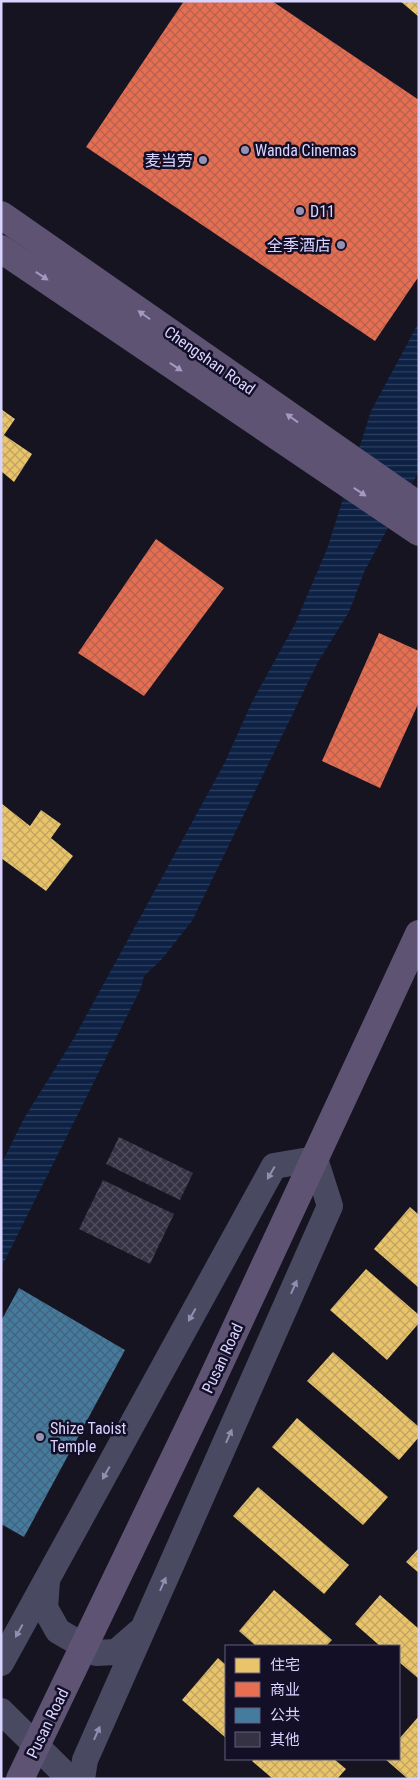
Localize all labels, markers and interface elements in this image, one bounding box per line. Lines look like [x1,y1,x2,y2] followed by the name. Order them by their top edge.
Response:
[255,141,357,160] place label: Wanda Cinemas
[239,144,251,156] marker: Wanda Cinemas
[145,151,193,170] place label: 麦当劳
[197,154,209,166] marker: 麦当劳
[310,202,335,221] place label: D11
[294,205,306,217] marker: D11
[267,236,331,255] place label: 全季酒店
[335,239,347,251] marker: 全季酒店
[35,271,48,281] one-way arrow
[138,310,151,320] one-way arrow
[161,322,259,399] street label: Chengshan Road
[169,362,183,372] one-way arrow
[285,413,299,423] one-way arrow
[353,487,367,497] one-way arrow
[266,1166,275,1179] one-way arrow
[291,1280,299,1294] one-way arrow
[188,1308,197,1322] one-way arrow
[198,1320,247,1396] street label: Pusan Road
[50,1419,127,1456] place label: Shize Taoist Temple
[225,1429,233,1443] one-way arrow
[34,1431,46,1443] marker: Shize Taoist Temple
[101,1466,110,1479] one-way arrow
[159,1577,167,1591] one-way arrow
[15,1623,23,1638] one-way arrow
[225,1645,400,1760] legend
[270,1656,300,1674] text: 住宅
[270,1681,300,1699] text: 商业
[22,1685,72,1761] street label: Pusan Road
[270,1706,300,1724] text: 公共
[94,1726,102,1740] one-way arrow
[270,1731,300,1749] text: 其他

